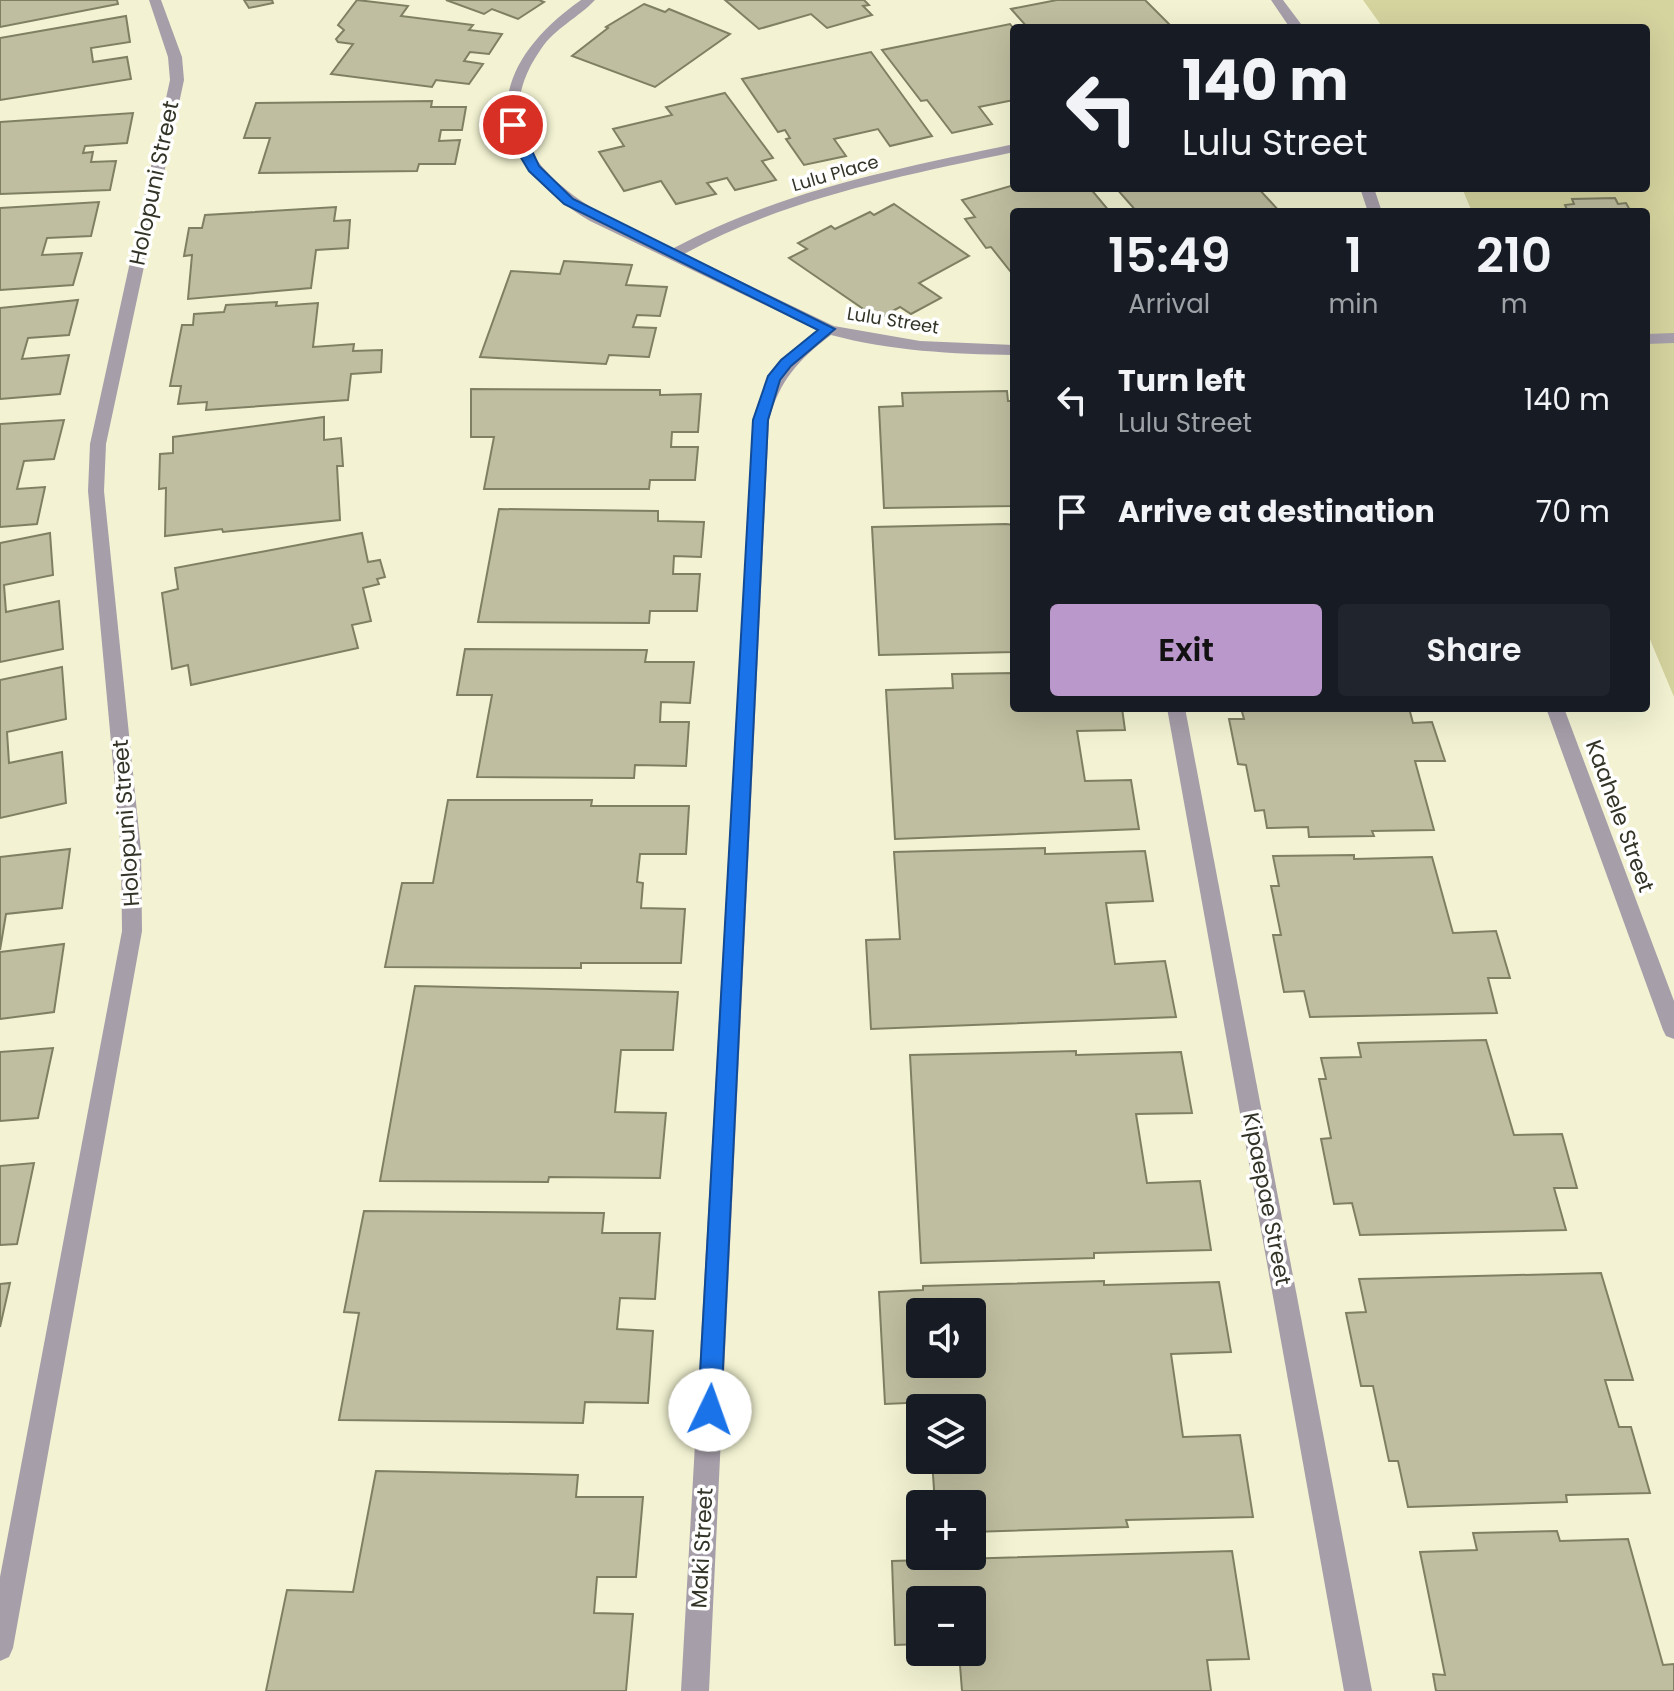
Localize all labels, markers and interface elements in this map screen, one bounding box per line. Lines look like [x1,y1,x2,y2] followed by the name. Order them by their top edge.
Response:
[1182,41,1349,120] text: 140 m
[1050,56,1154,160] icon: left
[479,91,547,159] pin
[121,98,187,268] street label: Holopuni Street
[491,103,535,147] icon: arrive
[1182,117,1368,168] text: Lulu Street
[789,149,881,197] street label: Lulu Place
[1108,222,1231,289] text: 15:49
[1345,222,1362,289] text: 1
[1476,222,1552,289] text: 210
[1128,286,1210,322] text: Arrival
[1328,286,1378,322] text: min
[1501,286,1528,322] text: m
[845,300,941,340] street label: Lulu Street
[1118,359,1246,402] text: Turn left
[1050,378,1094,422] icon: left
[1524,378,1610,421] text: 140 m
[1118,405,1252,441] text: Lulu Street
[1050,490,1094,534] icon: arrive
[1118,490,1435,533] text: Arrive at destination
[1536,490,1610,533] text: 70 m
[1050,604,1322,696] button: Exit
[1338,604,1610,696] button: Share
[1578,736,1662,896] street label: Kaahele Street
[105,738,147,908] street label: Holopuni Street
[1235,1110,1299,1288] street label: Kipaepae Street
[906,1298,986,1666] map controls
[906,1298,986,1378] button: sound
[668,1368,752,1452] position arrow
[906,1394,986,1474] button: layers
[683,1487,721,1609] street label: Maki Street
[906,1490,986,1570] button: +
[906,1586,986,1666] button: −

